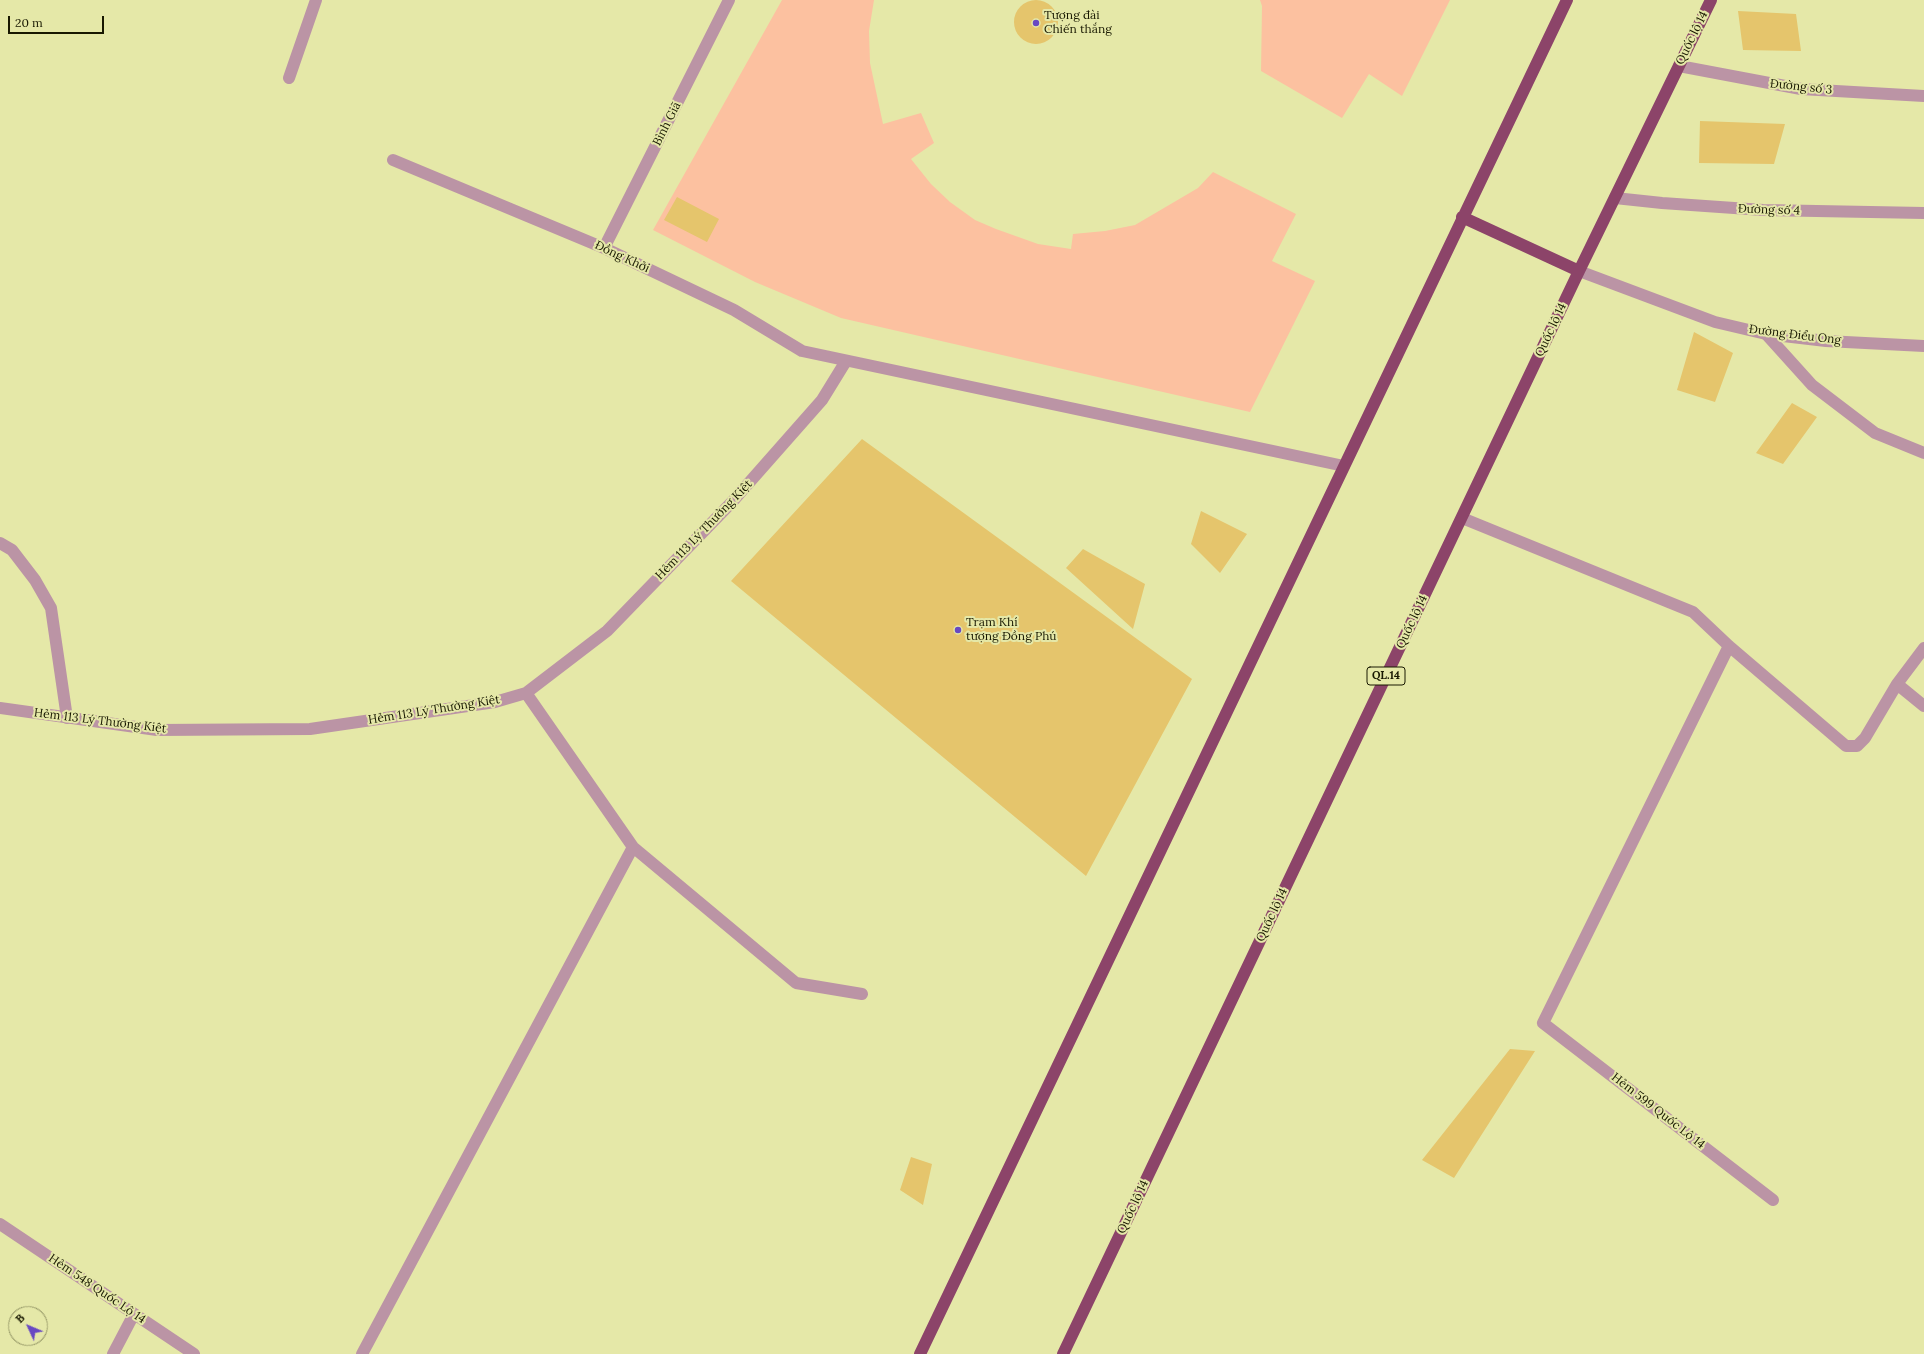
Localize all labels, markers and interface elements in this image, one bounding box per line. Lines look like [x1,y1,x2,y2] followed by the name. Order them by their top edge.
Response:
[10,8,106,34] scale bar
[1044,9,1112,37] place label: Tượng đài Chiến thắng
[1673,9,1711,67] street label: Quốc lộ 14
[15,15,43,30] text: 20 m
[1031,18,1041,28] marker: Tượng đài Chiến thắng
[1769,77,1833,97] street label: Đường số 3
[650,100,684,148] street label: Bình Giã
[1738,202,1800,218] street label: Đường số 4
[592,238,652,276] street label: Đồng Khởi
[1532,301,1570,359] street label: Quốc lộ 14
[1748,322,1842,348] street label: Đường Điểu Ong
[653,477,755,583] street label: Hẻm 113 Lý Thường Kiệt
[1393,593,1431,651] street label: Quốc lộ 14
[966,616,1056,644] place label: Trạm Khí tượng Đồng Phú
[953,625,963,635] marker: Trạm Khí tượng Đồng Phú
[1367,667,1405,685] road number: QL.14
[367,692,501,728] street label: Hẻm 113 Lý Thường Kiệt
[33,706,167,736] street label: Hẻm 113 Lý Thường Kiệt
[1253,886,1291,944] street label: Quốc lộ 14
[1608,1070,1708,1152] street label: Hẻm 599 Quốc Lộ 14
[1114,1178,1152,1236] street label: Quốc lộ 14
[46,1251,148,1327] street label: Hẻm 548 Quốc Lộ 14
[8,1306,48,1346] north arrow
[13,1311,28,1326] text: B

